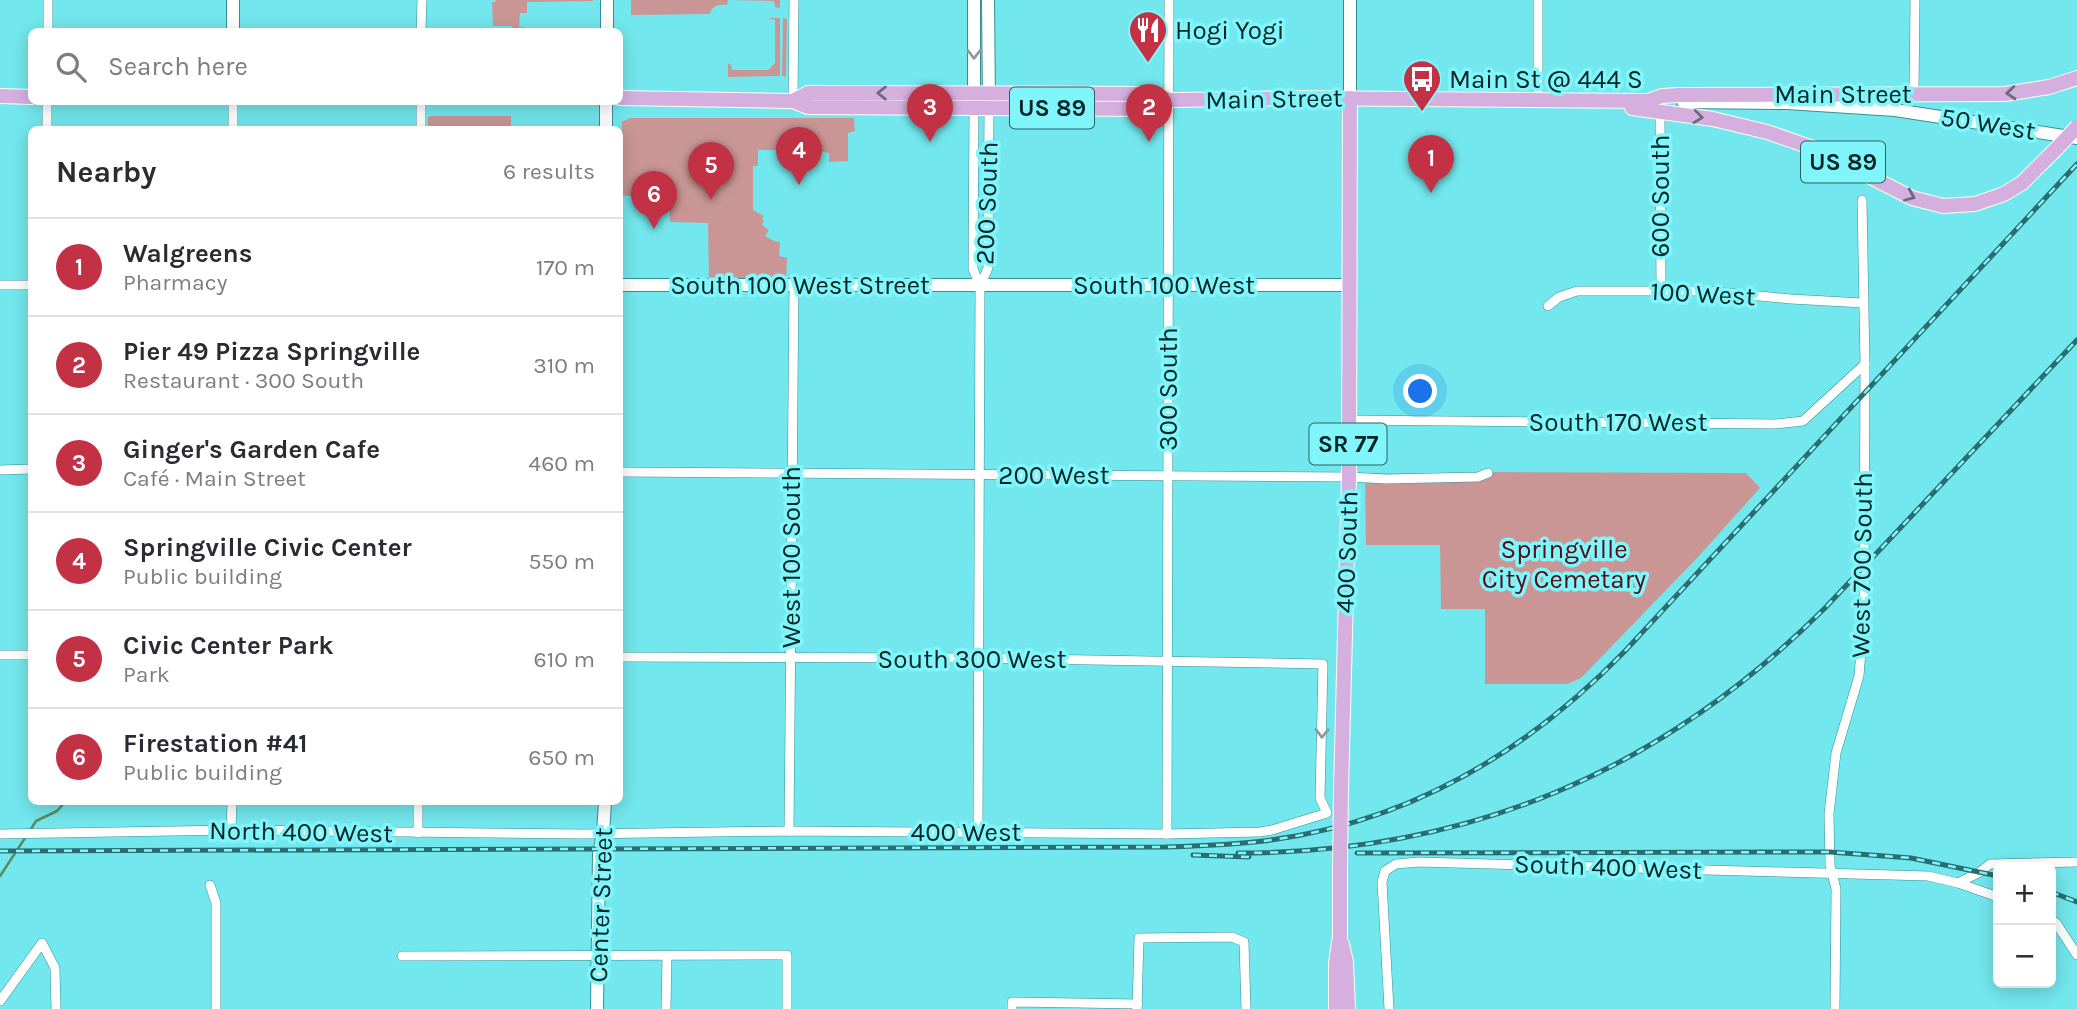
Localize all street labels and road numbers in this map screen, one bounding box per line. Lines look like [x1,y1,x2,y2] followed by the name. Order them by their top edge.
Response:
[1774,79,1912,110] street label: Main Street
[1205,82,1343,116] street label: Main Street
[1010,88,1094,128] road number: US 89
[1938,101,2038,147] street label: 50 West
[1645,134,1676,258] street label: 600 South
[969,141,1005,265] street label: 200 South
[1801,142,1885,182] road number: US 89
[670,270,930,301] street label: South 100 West Street
[1073,270,1255,301] street label: South 100 West
[1650,276,1756,312] street label: 100 West
[1153,327,1184,451] street label: 300 South
[1529,407,1708,438] street label: South 170 West
[1310,424,1386,464] road number: SR 77
[998,460,1110,491] street label: 200 West
[776,466,807,648] street label: West 100 South
[1845,472,1879,658] street label: West 700 South
[1329,490,1365,614] street label: 400 South
[878,644,1067,675] street label: South 300 West
[209,815,393,849] street label: North 400 West
[911,817,1022,848] street label: 400 West
[583,827,619,983] street label: Center Street
[1513,848,1703,886] street label: South 400 West

